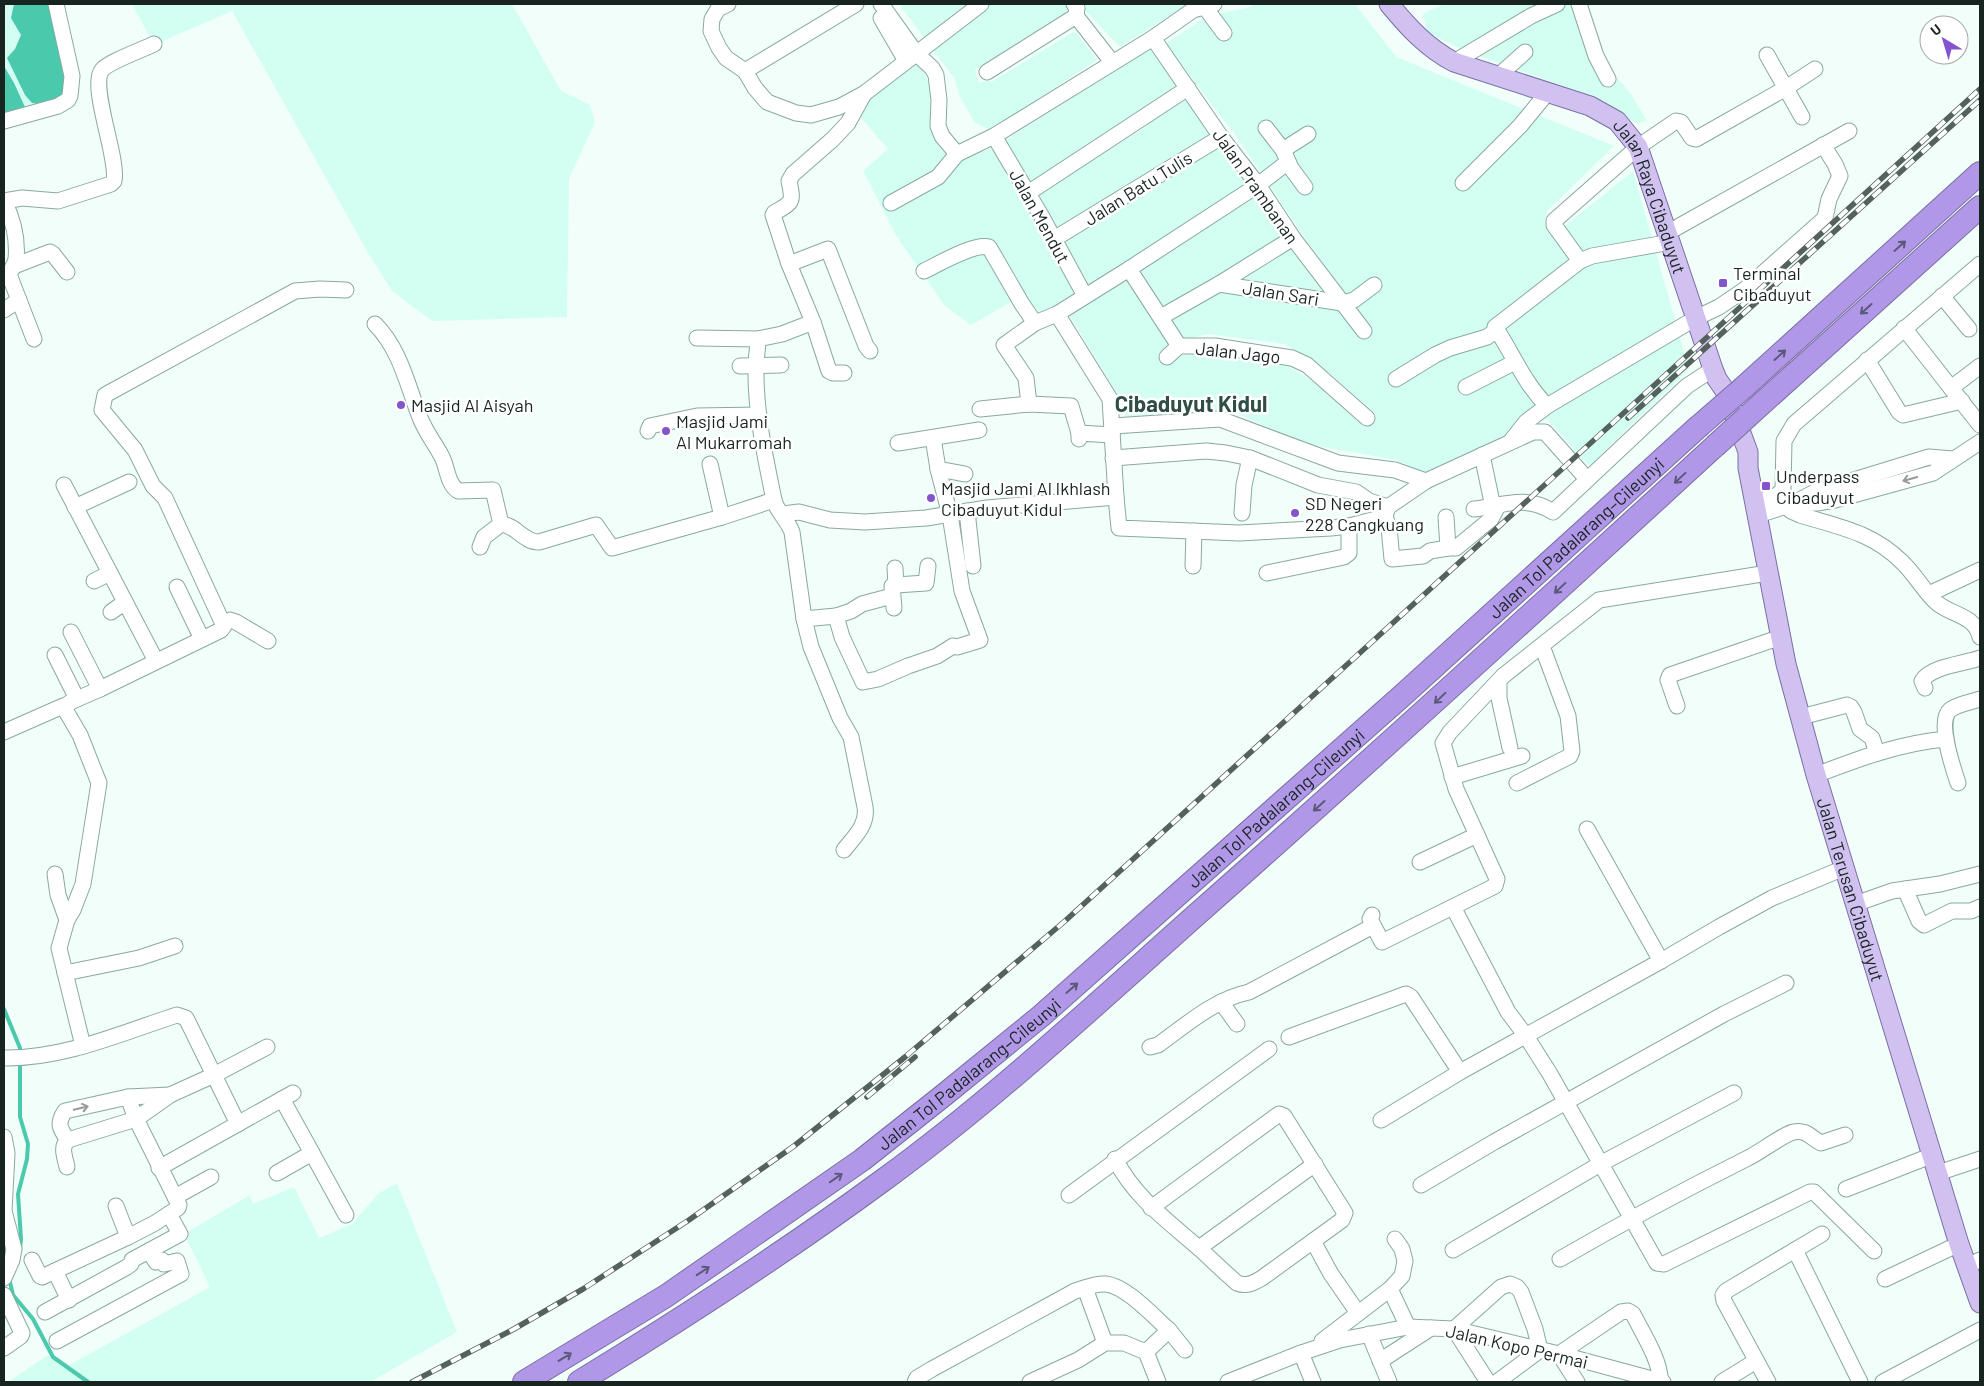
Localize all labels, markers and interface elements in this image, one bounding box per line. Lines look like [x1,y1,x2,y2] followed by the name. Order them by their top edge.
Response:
[1919,15,1969,65] north arrow
[1927,20,1945,39] text: U
[1609,114,1691,277] street label: Jalan Raya Cibaduyut
[1208,124,1304,248] street label: Jalan Prambanan
[1080,146,1196,230] street label: Jalan Batu Tulis
[1005,165,1075,267] street label: Jalan Mendut
[1893,240,1906,252] one-way arrow
[1733,262,1812,305] place label: Terminal Cibaduyut
[1241,276,1321,310] street label: Jalan Sari
[1717,277,1729,289] marker: Terminal Cibaduyut
[1860,304,1873,315] one-way arrow
[1194,337,1282,367] street label: Jalan Jago
[1773,349,1786,361] one-way arrow
[1115,390,1267,416] district label: Cibaduyut Kidul
[411,394,533,416] place label: Masjid Al Aisyah
[395,399,407,411] marker: Masjid Al Aisyah
[676,410,792,453] place label: Masjid Jami Al Mukarromah
[660,425,672,437] marker: Masjid Jami Al Mukarromah
[1484,452,1668,623] street label: Jalan Tol Padalarang–Cileunyi
[1776,465,1859,508] place label: Underpass Cibaduyut
[1673,473,1686,484] one-way arrow
[1902,475,1918,485] one-way arrow
[941,477,1111,520] place label: Masjid Jami Al Ikhlash Cibaduyut Kidul
[1760,480,1772,492] marker: Underpass Cibaduyut
[925,492,937,504] marker: Masjid Jami Al Ikhlash Cibaduyut Kidul
[1305,492,1424,535] place label: SD Negeri 228 Cangkuang
[1289,507,1301,519] marker: SD Negeri 228 Cangkuang
[1553,582,1566,594] one-way arrow
[1434,692,1447,704] one-way arrow
[1183,723,1369,892] street label: Jalan Tol Padalarang–Cileunyi
[1813,795,1889,984] street label: Jalan Terusan Cibaduyut
[1312,801,1325,812] one-way arrow
[1065,983,1078,994] one-way arrow
[873,993,1065,1155] street label: Jalan Tol Padalarang–Cileunyi
[72,1103,88,1112] one-way arrow
[829,1173,843,1183] one-way arrow
[696,1266,710,1276] one-way arrow
[1444,1319,1590,1373] street label: Jalan Kopo Permai
[558,1352,572,1362] one-way arrow

